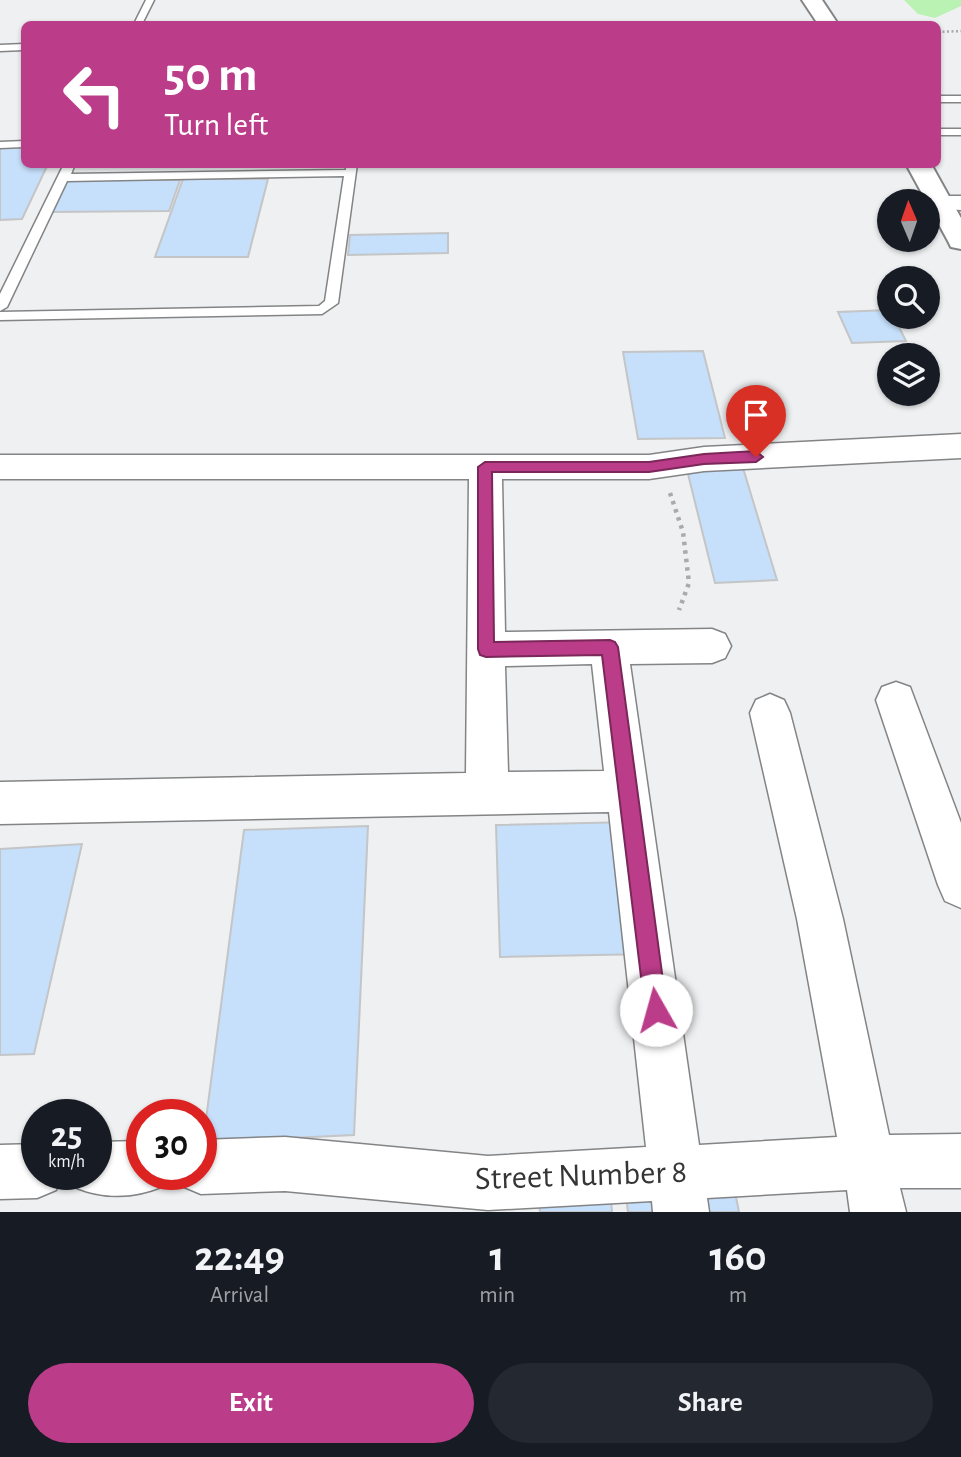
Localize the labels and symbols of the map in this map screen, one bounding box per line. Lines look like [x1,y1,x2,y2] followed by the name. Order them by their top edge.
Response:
[877,189,940,252] north arrow
[726,385,786,457] pin
[619,973,693,1047] position arrow
[126,1099,217,1190] speed limit sign: 30
[474,1156,688,1196] street label: Street Number 8

